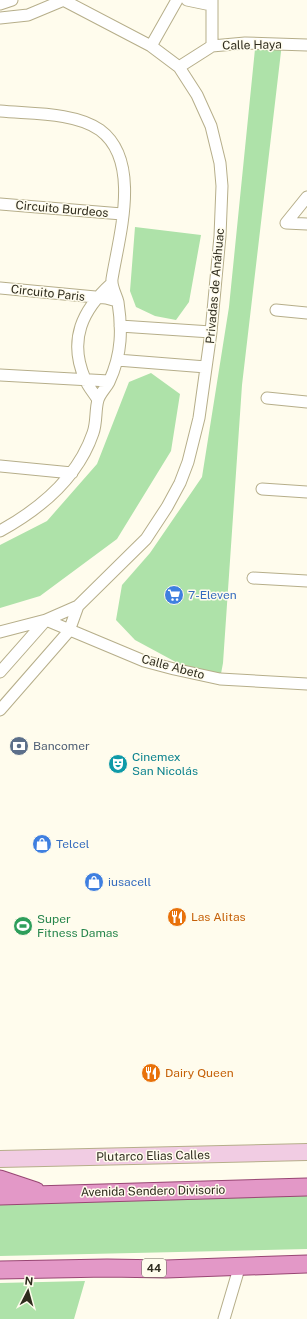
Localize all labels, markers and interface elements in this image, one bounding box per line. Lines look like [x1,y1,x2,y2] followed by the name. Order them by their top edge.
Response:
[222,37,282,53] street label: Calle Haya
[15,198,109,220] street label: Circuito Burdeos
[203,227,227,345] street label: Privadas de Anáhuac
[10,282,86,304] street label: Circuito Paris
[163,584,185,606] supermarket icon: 7-Eleven
[188,588,237,602] place label: 7-Eleven
[140,652,206,682] street label: Calle Abeto
[8,735,30,757] bank icon: Bancomer
[33,739,90,753] place label: Bancomer
[132,750,198,778] place label: Cinemex San Nicolás
[107,753,129,775] theatre icon: Cinemex San Nicolás
[31,833,53,855] shop icon: Telcel
[56,837,90,851] place label: Telcel
[83,871,105,893] shop icon: iusacell
[108,875,151,889] place label: iusacell
[166,906,188,928] restaurant icon: Las Alitas
[191,910,246,924] place label: Las Alitas
[37,912,118,940] place label: Super Fitness Damas
[12,915,34,937] sports icon: Super Fitness Damas
[140,1062,162,1084] restaurant icon: Dairy Queen
[165,1066,234,1080] place label: Dairy Queen
[96,1148,210,1164] street label: Plutarco Elias Calles
[81,1183,226,1199] street label: Avenida Sendero Divisorio
[142,1259,166,1277] road number: 44
[8,1271,48,1311] north arrow
[24,1275,34,1287] text: N

